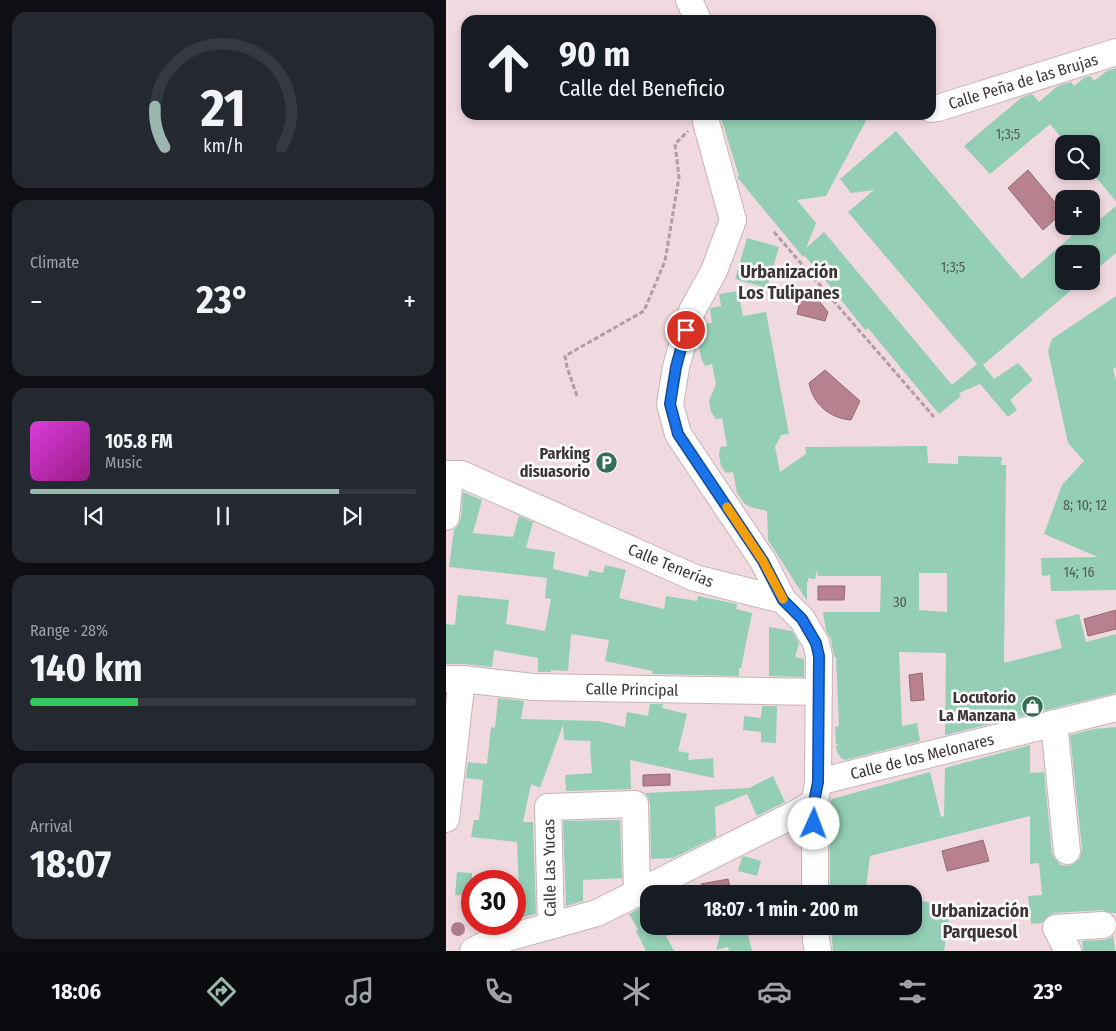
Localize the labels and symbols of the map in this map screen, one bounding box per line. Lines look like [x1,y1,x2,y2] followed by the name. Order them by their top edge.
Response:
[946,50,1100,113] street label: Calle Peña de las Brujas
[996,126,1020,143] house number: 1;3;5
[941,259,965,276] house number: 1;3;5
[738,261,840,304] district label: Urbanización Los Tulipanes
[665,309,707,351] pin
[520,444,590,481] place label: Parking disuasorio
[594,450,618,474] parking icon: Parking disuasorio
[1063,497,1107,514] house number: 8; 10; 12
[625,540,717,591] street label: Calle Tenerías
[1064,564,1095,581] house number: 14; 16
[893,594,907,611] house number: 30
[585,679,679,700] street label: Calle Principal
[939,688,1016,725] place label: Locutorio La Manzana
[1020,694,1044,718] shop icon: Locutorio La Manzana
[848,729,996,783] street label: Calle de los Melonares
[787,797,839,849] position arrow
[539,819,560,917] street label: Calle Las Yucas
[461,870,526,935] speed limit sign: 30
[931,900,1029,943] district label: Urbanización Parquesol

